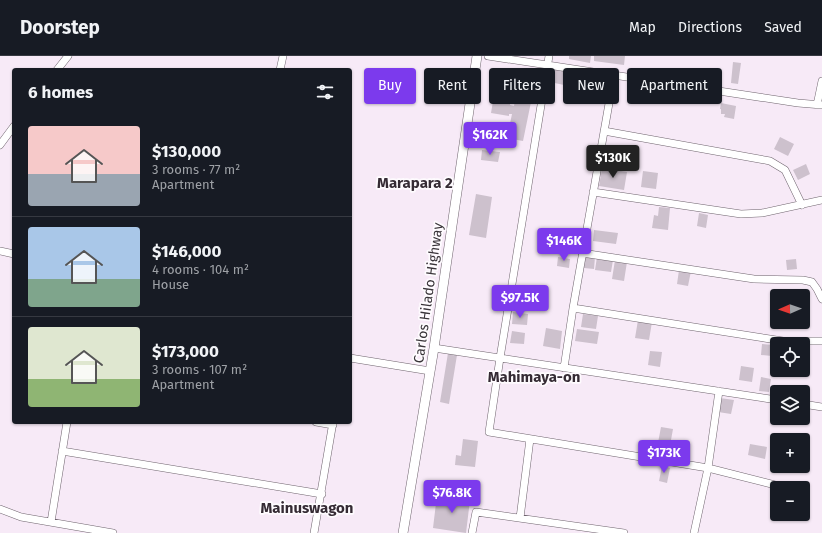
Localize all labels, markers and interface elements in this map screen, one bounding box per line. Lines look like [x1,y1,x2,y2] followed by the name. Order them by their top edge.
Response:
[20,16,100,39] text: Doorstep
[629,19,656,36] text: Map
[678,19,742,36] text: Directions
[764,19,802,36] text: Saved
[364,68,416,104] chip: Buy
[424,68,481,104] chip: Rent
[489,68,555,104] chip: Filters
[563,68,619,104] chip: New
[627,68,722,104] chip: Apartment
[314,81,336,103] icon: filters
[28,82,93,103] text: 6 homes
[462,122,518,156] pin: $162K
[473,127,507,142] text: $162K
[152,141,221,162] text: $130,000
[60,142,108,190] icon: home
[585,145,641,179] pin: $130K
[595,150,631,165] text: $130K
[152,162,240,177] text: 3 rooms · 77 m²
[377,174,453,192] district label: Marapara 2
[152,177,214,192] text: Apartment
[410,222,447,364] street label: Carlos Hilado Highway
[536,228,592,262] pin: $146K
[546,233,582,248] text: $146K
[152,241,221,262] text: $146,000
[60,243,108,291] icon: home
[152,262,249,277] text: 4 rooms · 104 m²
[152,277,189,292] text: House
[487,285,553,319] pin: $97.5K
[770,289,810,329] north arrow
[770,289,810,521] map controls
[501,290,539,305] text: $97.5K
[770,337,810,377] button: locate
[152,341,219,362] text: $173,000
[60,343,108,391] icon: home
[152,362,247,377] text: 3 rooms · 107 m²
[488,368,580,386] district label: Mahimaya-on
[152,377,214,392] text: Apartment
[770,385,810,425] button: layers
[770,433,810,473] button: +
[636,440,692,474] pin: $173K
[647,445,681,460] text: $173K
[419,480,485,514] pin: $76.8K
[770,481,810,521] button: −
[433,485,471,500] text: $76.8K
[260,499,354,517] district label: Mainuswagon

